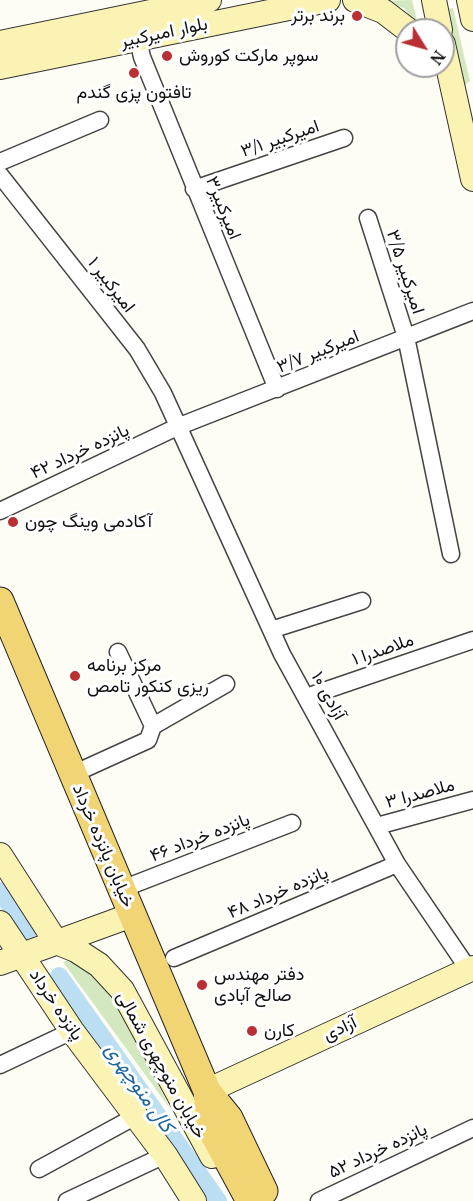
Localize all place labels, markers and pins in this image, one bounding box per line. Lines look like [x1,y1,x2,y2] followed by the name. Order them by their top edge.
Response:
[291,5,345,27] place label: برند برتر
[350,9,364,23] marker: برند برتر
[179,45,318,67] place label: سوپر مارکت کوروش
[160,49,174,63] marker: سوپر مارکت کوروش
[127,66,141,80] marker: تافتون پزی گندم
[76,82,192,104] place label: تافتون پزی گندم
[25,511,152,533] place label: آکادمی وینگ چون
[6,515,20,529] marker: آکادمی وینگ چون
[87,655,209,698] place label: مرکز برنامه ریزی کنکور تامص
[68,669,82,683] marker: مرکز برنامه ریزی کنکور تامص
[214,964,304,1006] place label: دفتر مهندس صالح آبادی
[195,978,209,992] marker: دفتر مهندس صالح آبادی
[264,1020,295,1042] place label: کارن
[245,1024,259,1038] marker: کارن

